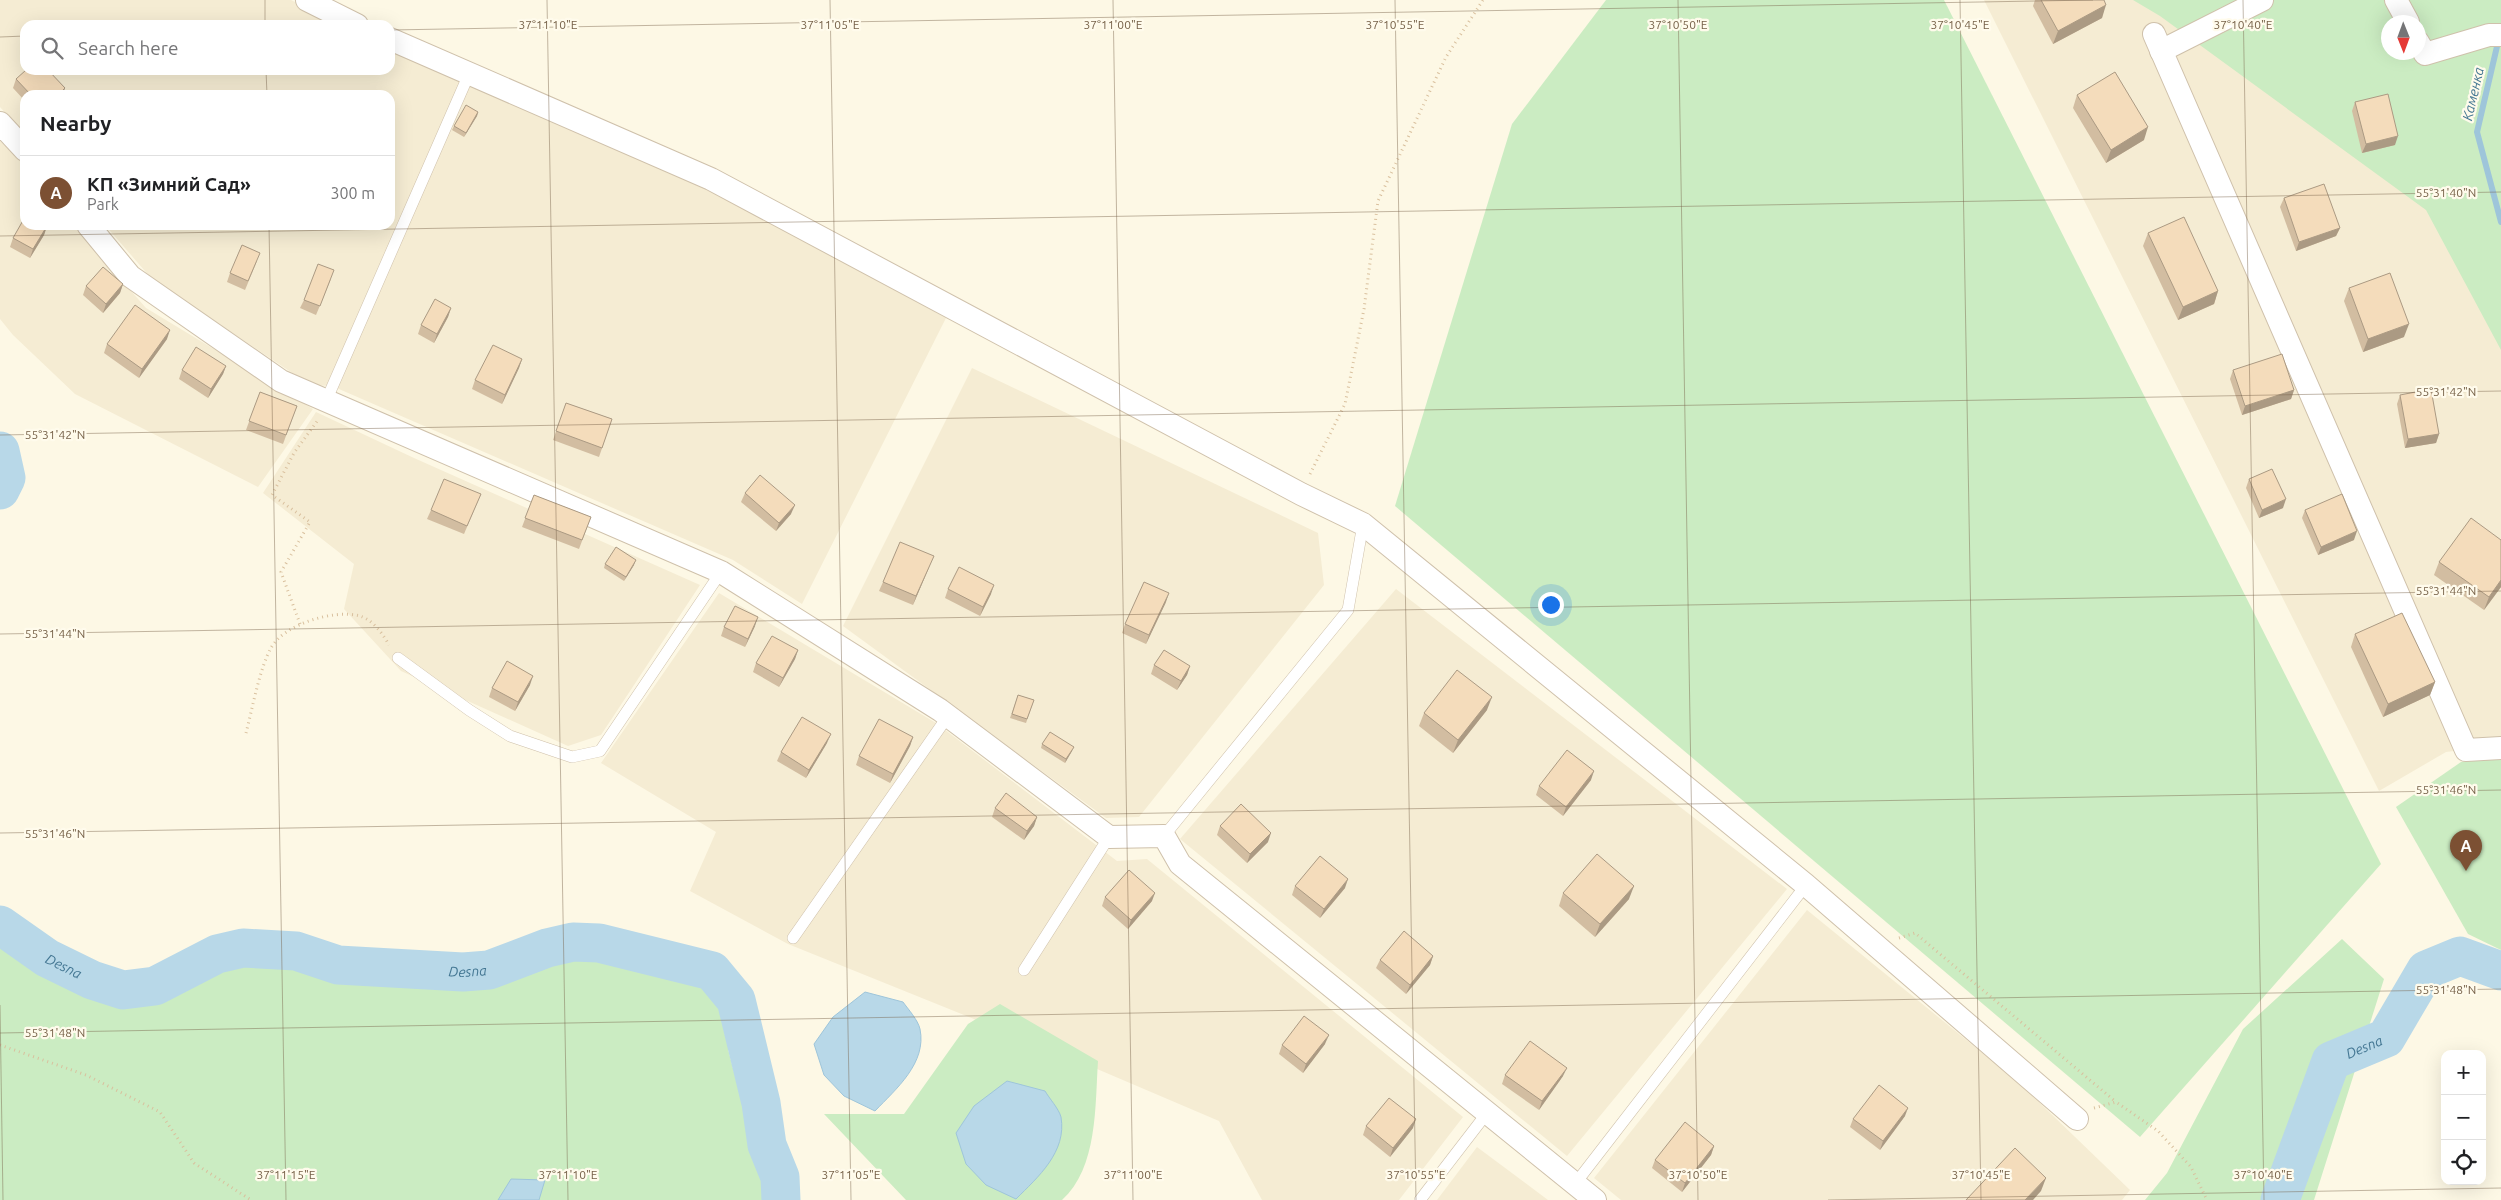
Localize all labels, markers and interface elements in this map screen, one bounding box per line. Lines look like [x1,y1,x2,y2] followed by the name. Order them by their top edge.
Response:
[2381,15,2426,60] north arrow
[519,18,578,31] text: 37°11'10"E
[801,18,860,31] text: 37°11'05"E
[1084,18,1143,31] text: 37°11'00"E
[1366,18,1425,31] text: 37°10'55"E
[1649,18,1708,31] text: 37°10'50"E
[1931,18,1990,31] text: 37°10'45"E
[2214,18,2273,31] text: 37°10'40"E
[20,20,395,75] search box
[38,34,66,62] icon: search
[78,37,178,59] text: Search here
[2459,65,2487,122] water label: Каменка
[40,111,111,135] text: Nearby
[87,173,251,195] text: КП «Зимний Сад»
[50,184,62,202] text: A
[330,184,375,202] text: 300 m
[2416,186,2476,199] text: 55°31'40"N
[87,195,119,213] text: Park
[2416,385,2476,398] text: 55°31'42"N
[25,428,85,441] text: 55°31'42"N
[2416,584,2476,597] text: 55°31'44"N
[1538,592,1564,618] your location
[25,627,85,640] text: 55°31'44"N
[2416,783,2476,796] text: 55°31'46"N
[25,827,85,840] text: 55°31'46"N
[2450,830,2482,871] pin: A
[43,951,85,982] water label: Desna
[448,962,488,980] water label: Desna
[2416,983,2476,996] text: 55°31'48"N
[25,1026,85,1039] text: 55°31'48"N
[2343,1032,2385,1062] water label: Desna
[2441,1050,2486,1185] map controls
[2441,1050,2486,1095] button: +
[2441,1095,2486,1140] button: −
[2441,1140,2486,1185] button: locate
[257,1168,316,1181] text: 37°11'15"E
[539,1168,598,1181] text: 37°11'10"E
[822,1168,881,1181] text: 37°11'05"E
[1104,1168,1163,1181] text: 37°11'00"E
[1387,1168,1446,1181] text: 37°10'55"E
[1669,1168,1728,1181] text: 37°10'50"E
[1952,1168,2011,1181] text: 37°10'45"E
[2234,1168,2293,1181] text: 37°10'40"E

